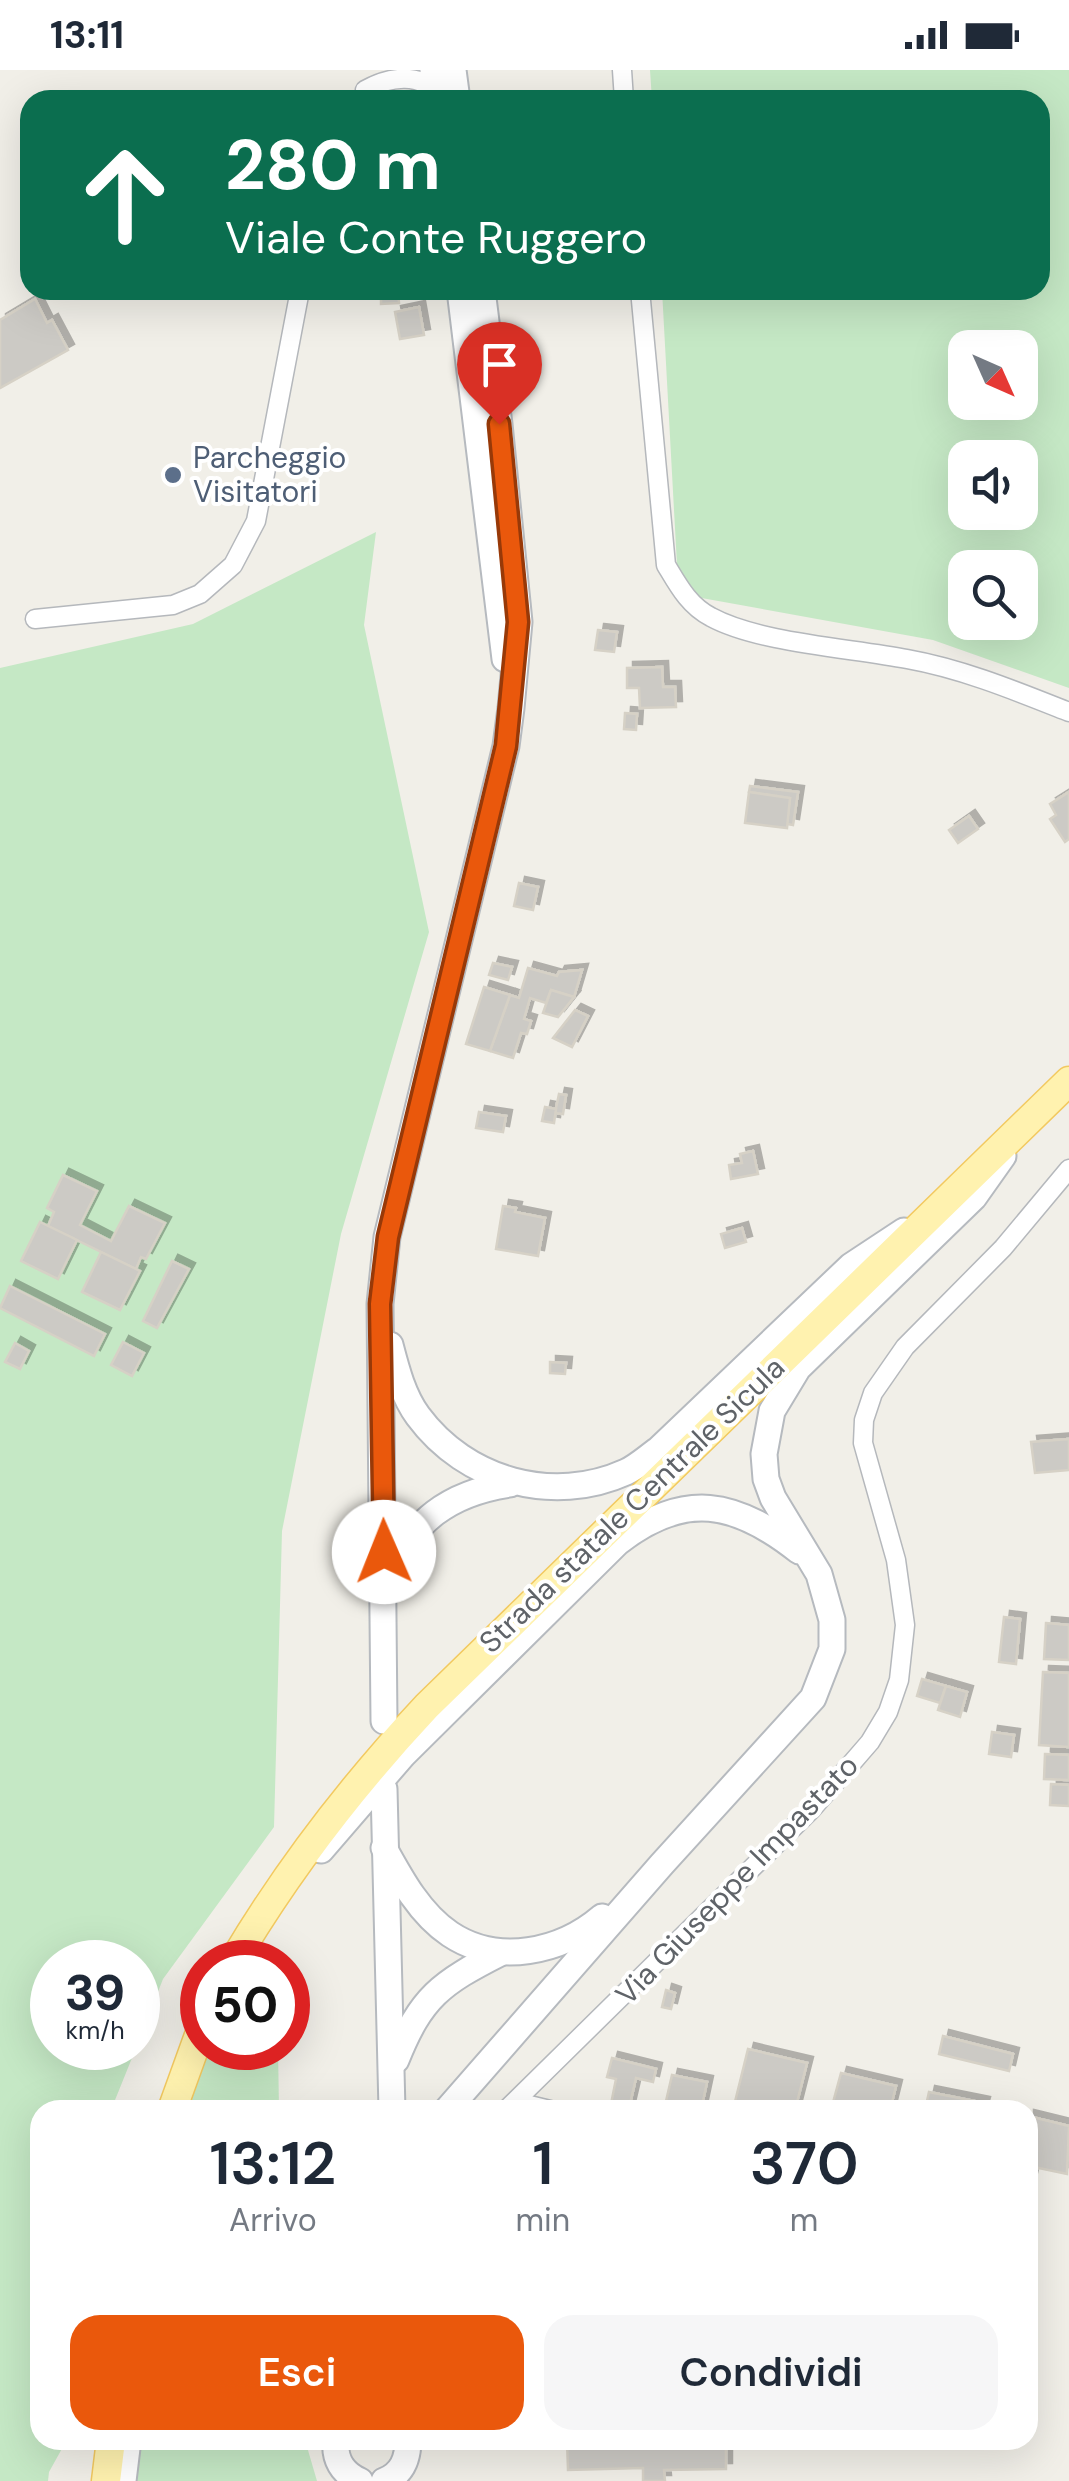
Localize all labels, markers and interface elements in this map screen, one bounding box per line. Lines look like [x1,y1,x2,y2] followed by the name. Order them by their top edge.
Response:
[50,10,124,60] text: 13:11
[225,120,441,211] text: 280 m
[60,130,190,260] icon: ahead
[225,208,647,267] text: Viale Conte Ruggero
[457,322,542,425] pin
[948,330,1038,420] north arrow
[948,330,1038,640] map controls
[472,337,527,392] icon: arrive
[193,438,346,511] place label: Parcheggio Visitatori
[948,440,1038,530] button: sound
[162,464,184,486] marker: Parcheggio Visitatori
[948,550,1038,640] button: search
[471,1348,793,1661] street label: Strada statale Centrale Sicula
[332,1500,436,1604] position arrow
[607,1746,866,2013] street label: Via Giuseppe Impastato
[180,1940,310,2070] speed limit sign: 50
[65,1960,125,2026] text: 39
[65,2014,125,2047] text: km/h
[209,2124,336,2203] text: 13:12
[532,2124,553,2203] text: 1
[750,2124,859,2203] text: 370
[229,2199,317,2241] text: Arrivo
[516,2199,570,2241] text: min
[790,2199,818,2241] text: m
[70,2315,524,2430] button: Esci
[544,2315,998,2430] button: Condividi

